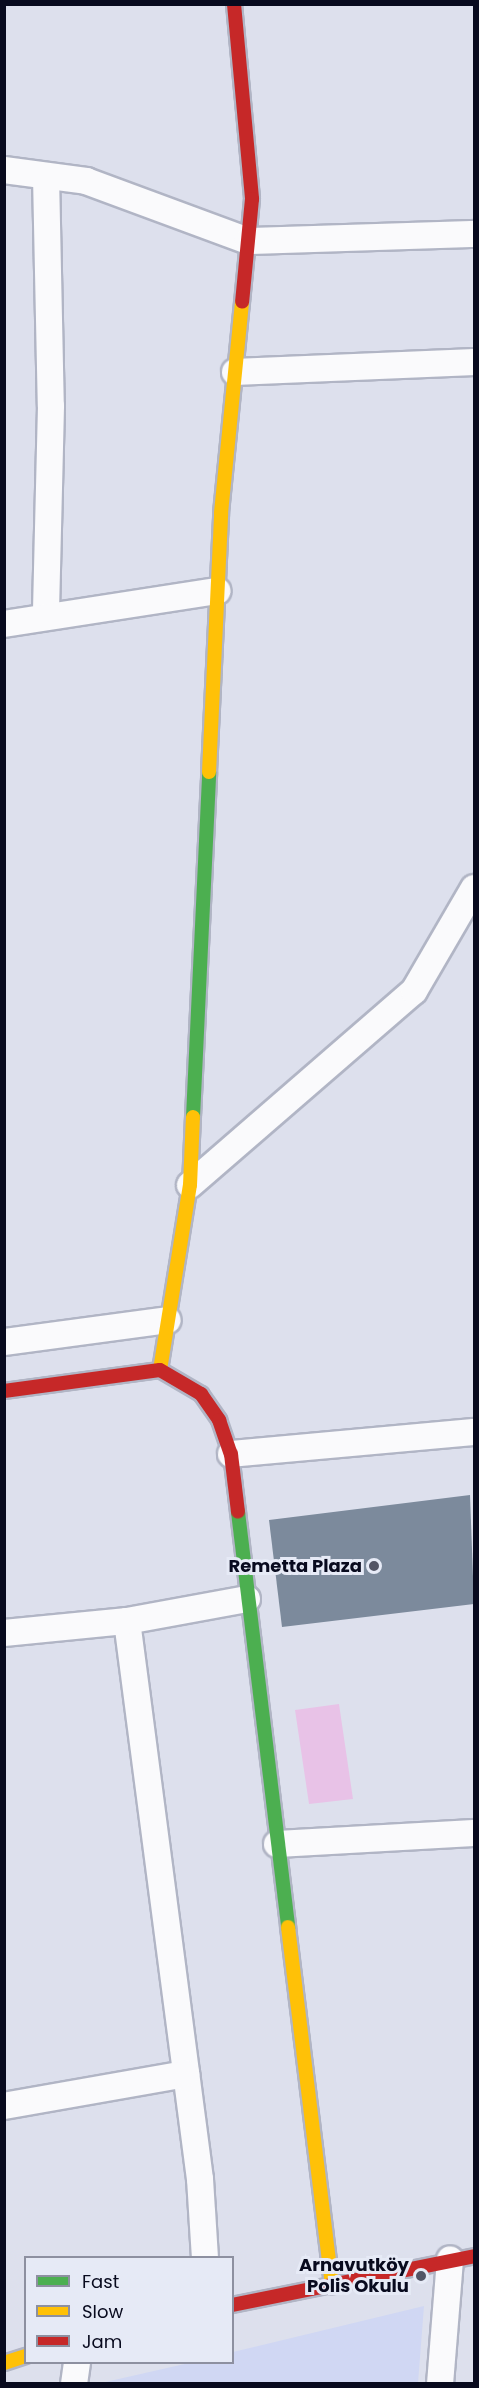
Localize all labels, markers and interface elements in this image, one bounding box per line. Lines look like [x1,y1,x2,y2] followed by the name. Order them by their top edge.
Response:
[228,1555,362,1577] place label: Remetta Plaza
[367,1559,381,1573] marker: Remetta Plaza
[299,2255,409,2298] place label: Arnavutköy Polis Okulu
[24,2256,234,2364] legend
[82,2269,119,2294] text: Fast
[414,2269,428,2283] marker: Arnavutköy Polis Okulu
[82,2299,123,2324] text: Slow
[82,2329,122,2354] text: Jam

